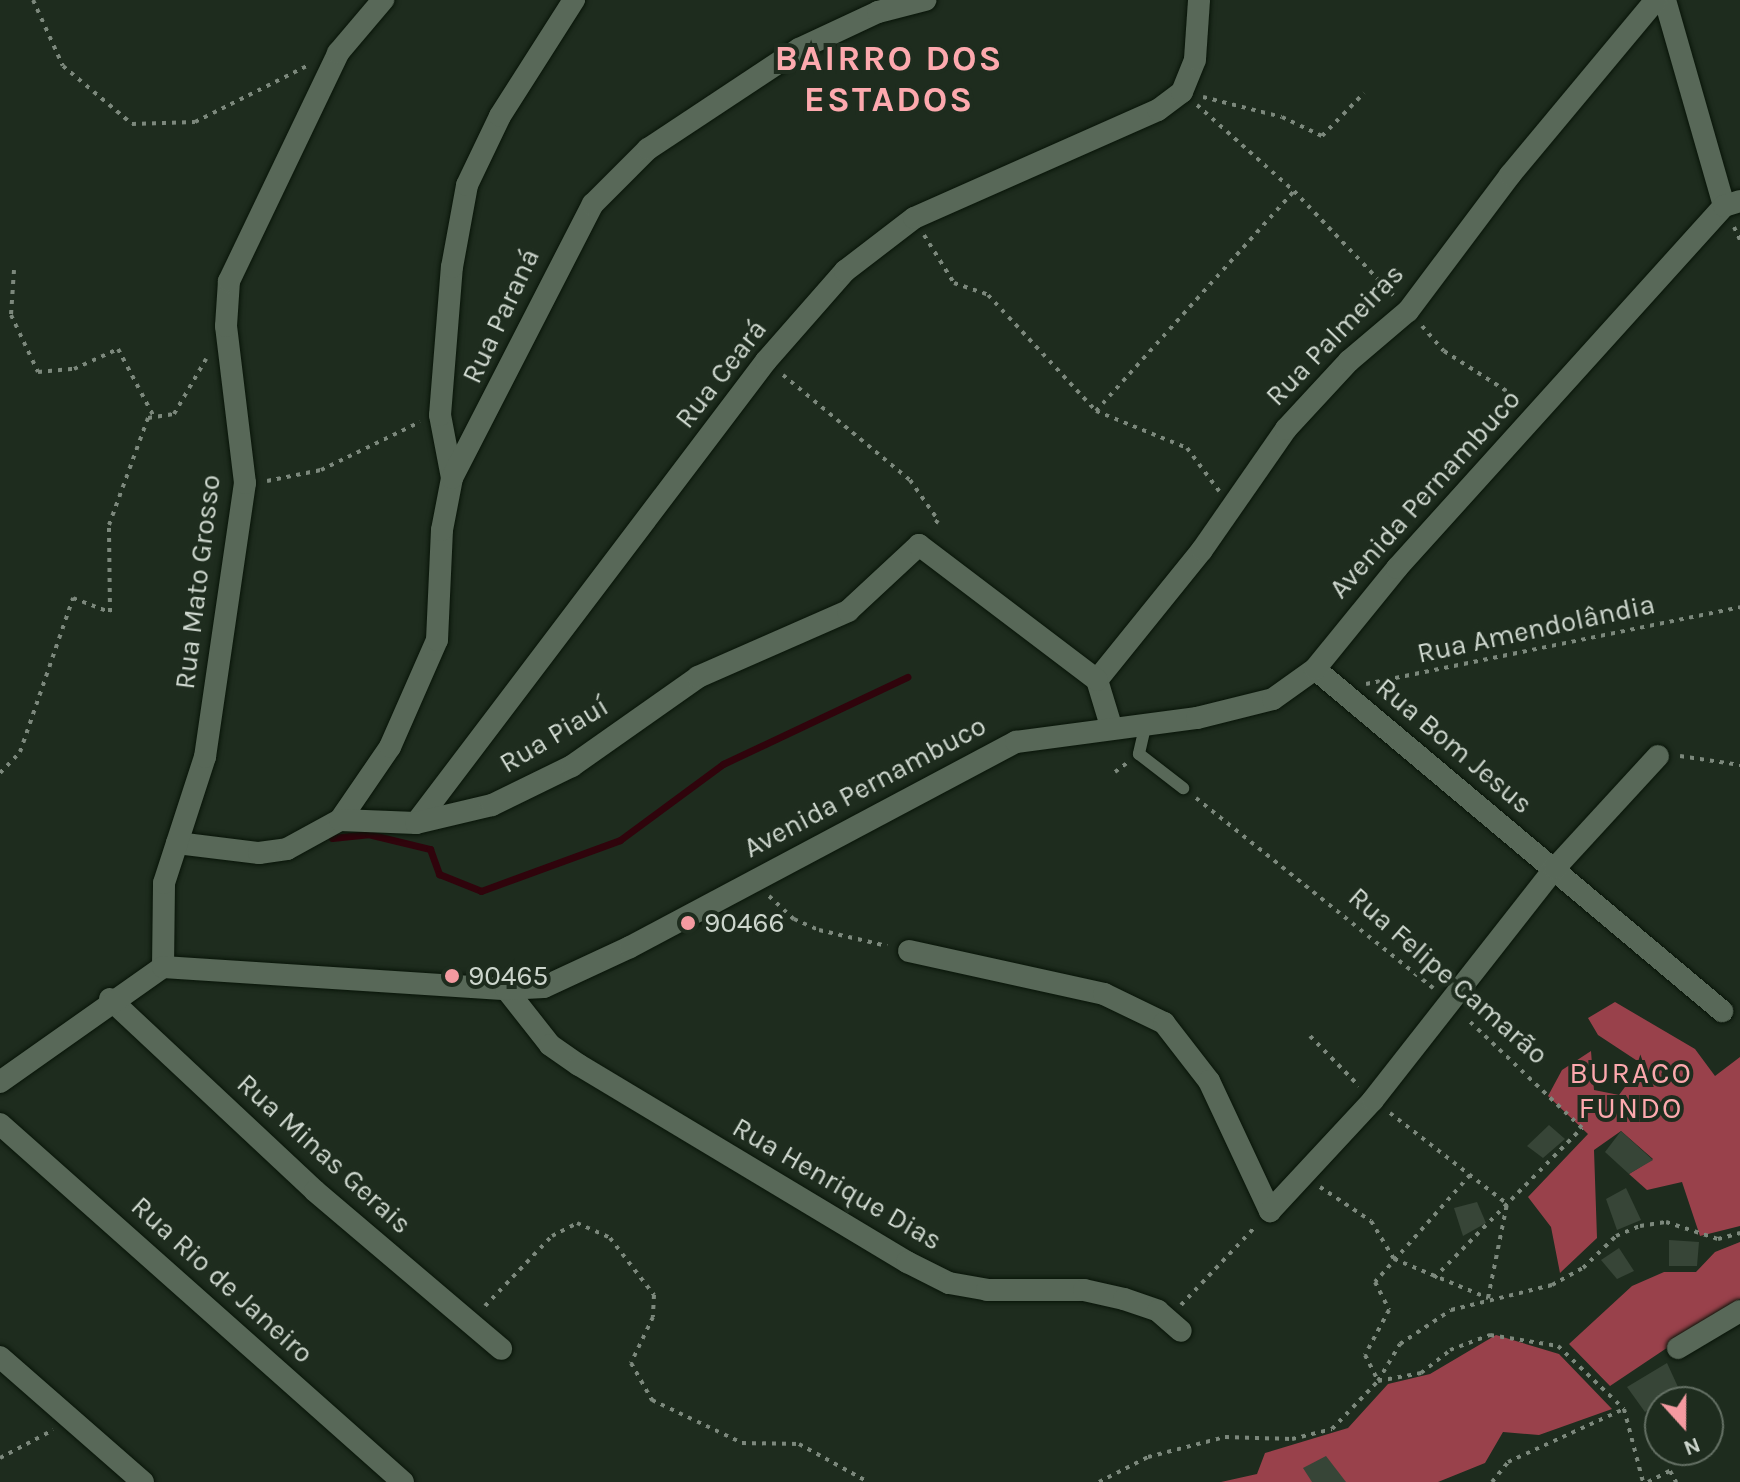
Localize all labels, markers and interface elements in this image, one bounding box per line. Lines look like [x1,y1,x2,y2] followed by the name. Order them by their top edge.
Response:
[774,36,1004,121] district label: BAIRRO DOS ESTADOS
[455,243,547,389] street label: Rua Paraná
[1259,257,1411,413] street label: Rua Palmeiras
[668,313,774,435] street label: Rua Ceará
[1322,383,1528,605] street label: Avenida Pernambuco
[168,473,228,691] street label: Rua Mato Grosso
[1414,587,1658,671] street label: Rua Amendolândia
[1369,671,1539,821] street label: Rua Bom Jesus
[494,690,614,780] street label: Rua Piauí
[738,709,992,865] street label: Avenida Pernambuco
[1341,880,1555,1072] street label: Rua Felipe Camarão
[704,906,785,940] place label: 90466
[679,914,697,932] marker: 90466
[468,959,548,993] place label: 90465
[443,967,461,985] marker: 90465
[1569,1055,1693,1126] district label: BURACO FUNDO
[230,1067,418,1241] street label: Rua Minas Gerais
[726,1110,948,1258] street label: Rua Henrique Dias
[124,1190,320,1370] street label: Rua Rio de Janeiro
[1644,1386,1724,1466] north arrow
[1680,1432,1704,1462] text: N

